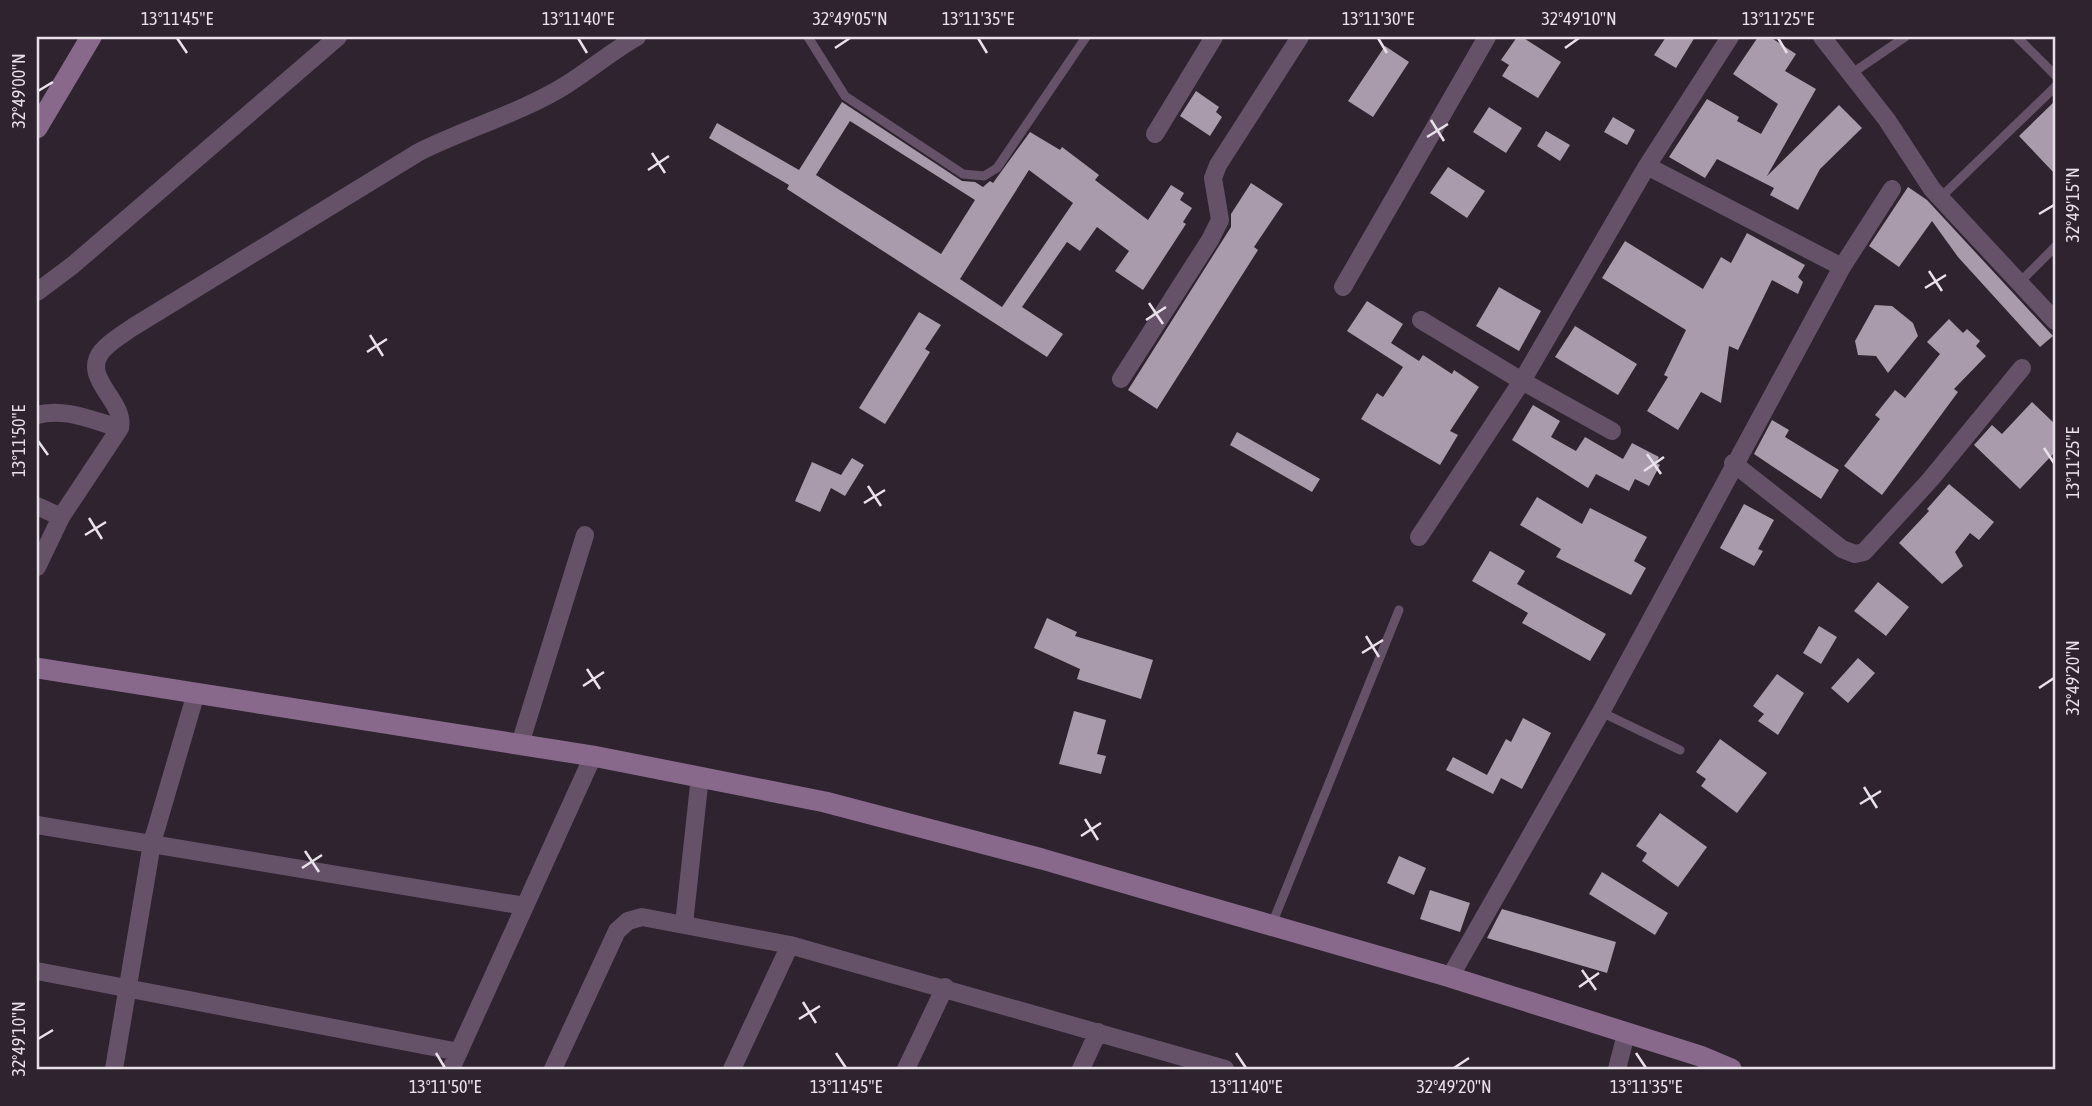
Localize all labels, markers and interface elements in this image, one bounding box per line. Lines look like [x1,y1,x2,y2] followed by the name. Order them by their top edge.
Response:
[141,8,213,29] text: 13°11'45"E
[542,8,614,29] text: 13°11'40"E
[812,8,888,29] text: 32°49'05"N
[942,8,1014,29] text: 13°11'35"E
[1342,8,1414,29] text: 13°11'30"E
[1541,8,1617,29] text: 32°49'10"N
[1742,8,1814,29] text: 13°11'25"E
[8,53,29,129] text: 32°49'00"N
[2062,167,2083,243] text: 32°49'15"N
[8,405,29,477] text: 13°11'50"E
[2062,427,2083,499] text: 13°11'25"E
[2062,640,2083,716] text: 32°49'20"N
[8,1001,29,1077] text: 32°49'10"N
[409,1076,481,1097] text: 13°11'50"E
[810,1076,882,1097] text: 13°11'45"E
[1210,1076,1282,1097] text: 13°11'40"E
[1416,1076,1492,1097] text: 32°49'20"N
[1610,1076,1682,1097] text: 13°11'35"E

